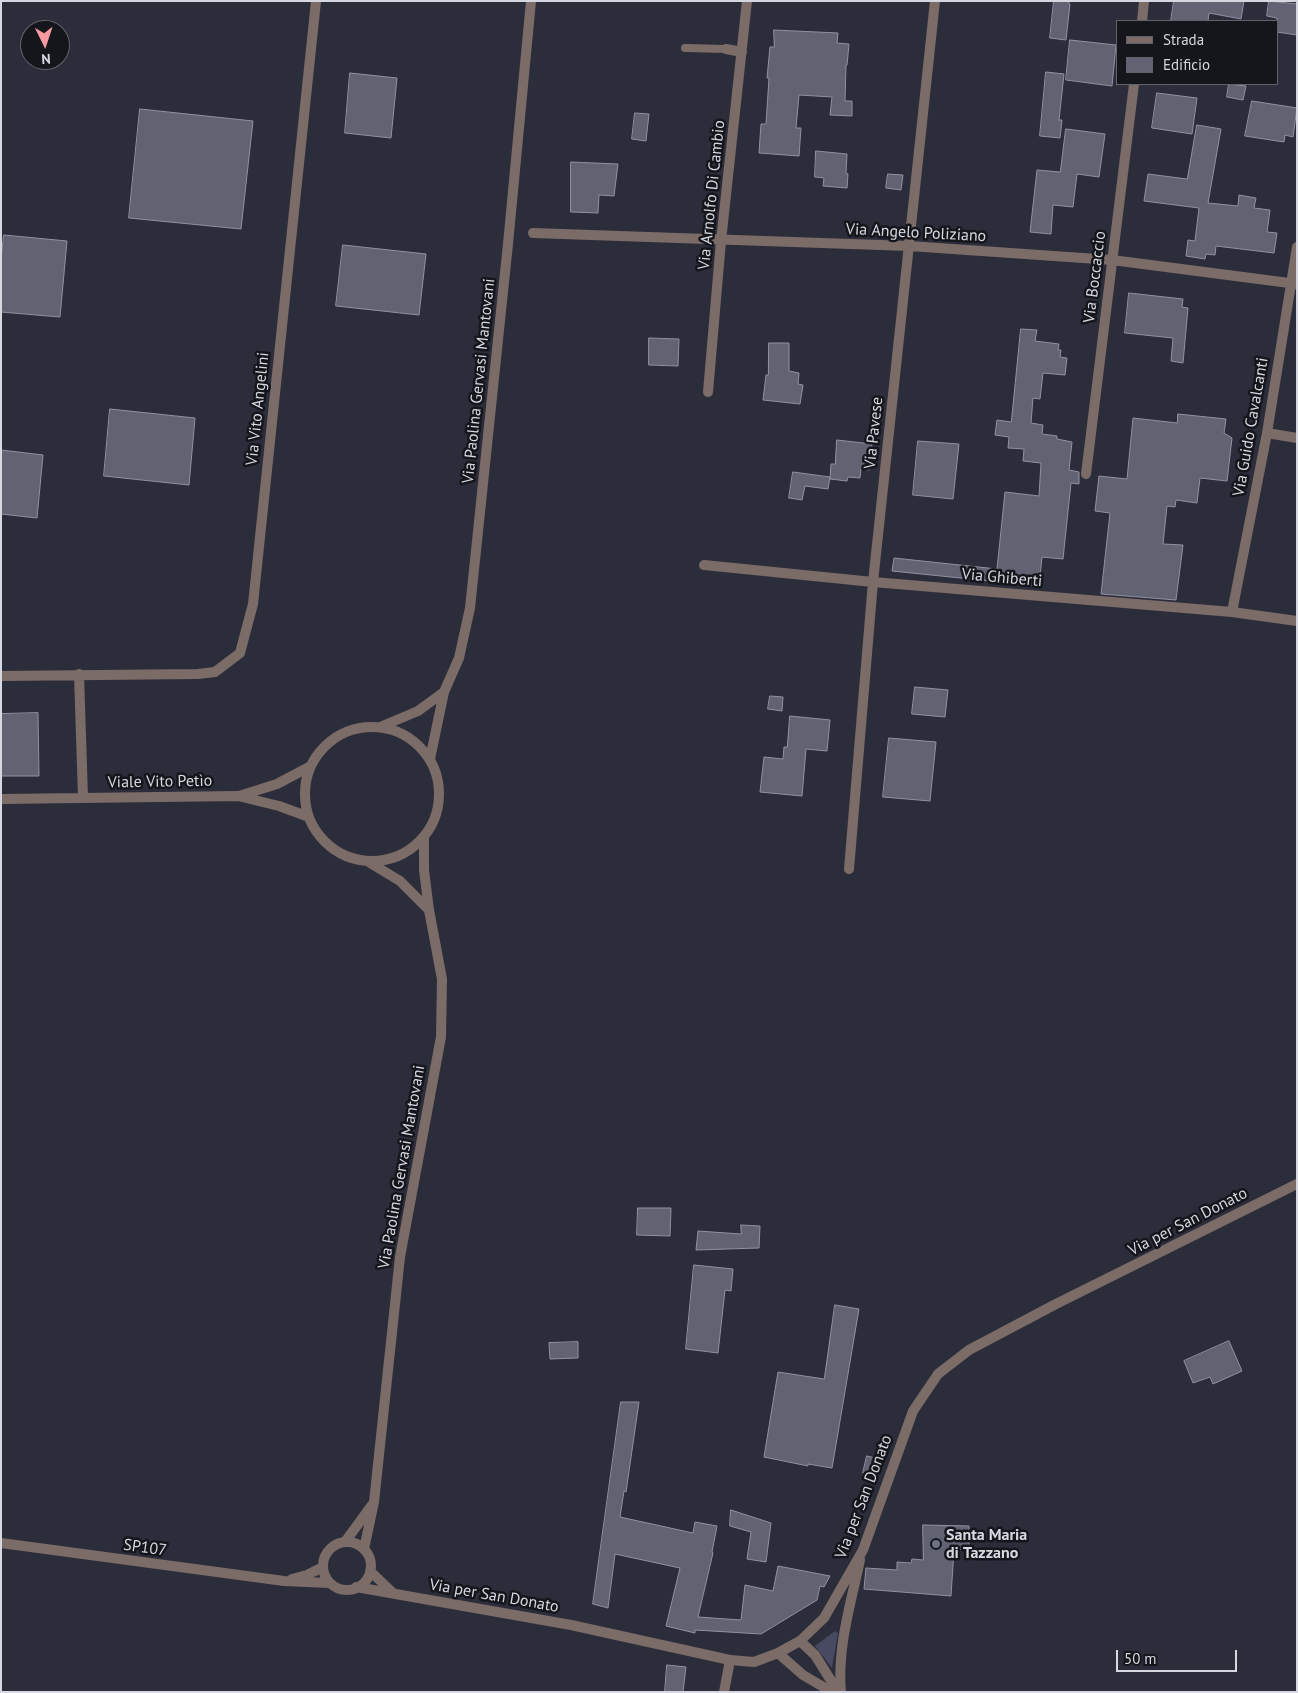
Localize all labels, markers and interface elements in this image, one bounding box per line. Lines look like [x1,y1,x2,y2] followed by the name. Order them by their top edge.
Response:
[20,20,70,70] north arrow
[1116,20,1278,85] legend
[1163,30,1204,49] text: Strada
[41,50,51,68] text: N
[1163,55,1210,74] text: Edificio
[695,119,729,271] street label: Via Arnolfo Di Cambio
[845,220,987,246] street label: Via Angelo Poliziano
[1080,230,1110,324] street label: Via Boccaccio
[459,277,499,485] street label: Via Paolina Gervasi Mantovani
[243,351,273,467] street label: Via Vito Angelini
[1229,356,1273,498] street label: Via Guido Cavalcanti
[861,396,887,470] street label: Via Pavese
[961,565,1043,591] street label: Via Ghiberti
[108,771,212,793] street label: Viale Vito Petìo
[375,1064,429,1270] street label: Via Paolina Gervasi Mantovani
[1125,1184,1251,1260] street label: Via per San Donato
[832,1432,896,1562] street label: Via per San Donato
[946,1525,1027,1563] place label: Santa Maria di Tazzano
[122,1535,168,1561] street label: SP107
[930,1538,942,1550] marker: Santa Maria di Tazzano
[428,1575,560,1617] street label: Via per San Donato
[1118,1640,1239,1672] scale bar
[1124,1649,1157,1668] text: 50 m

